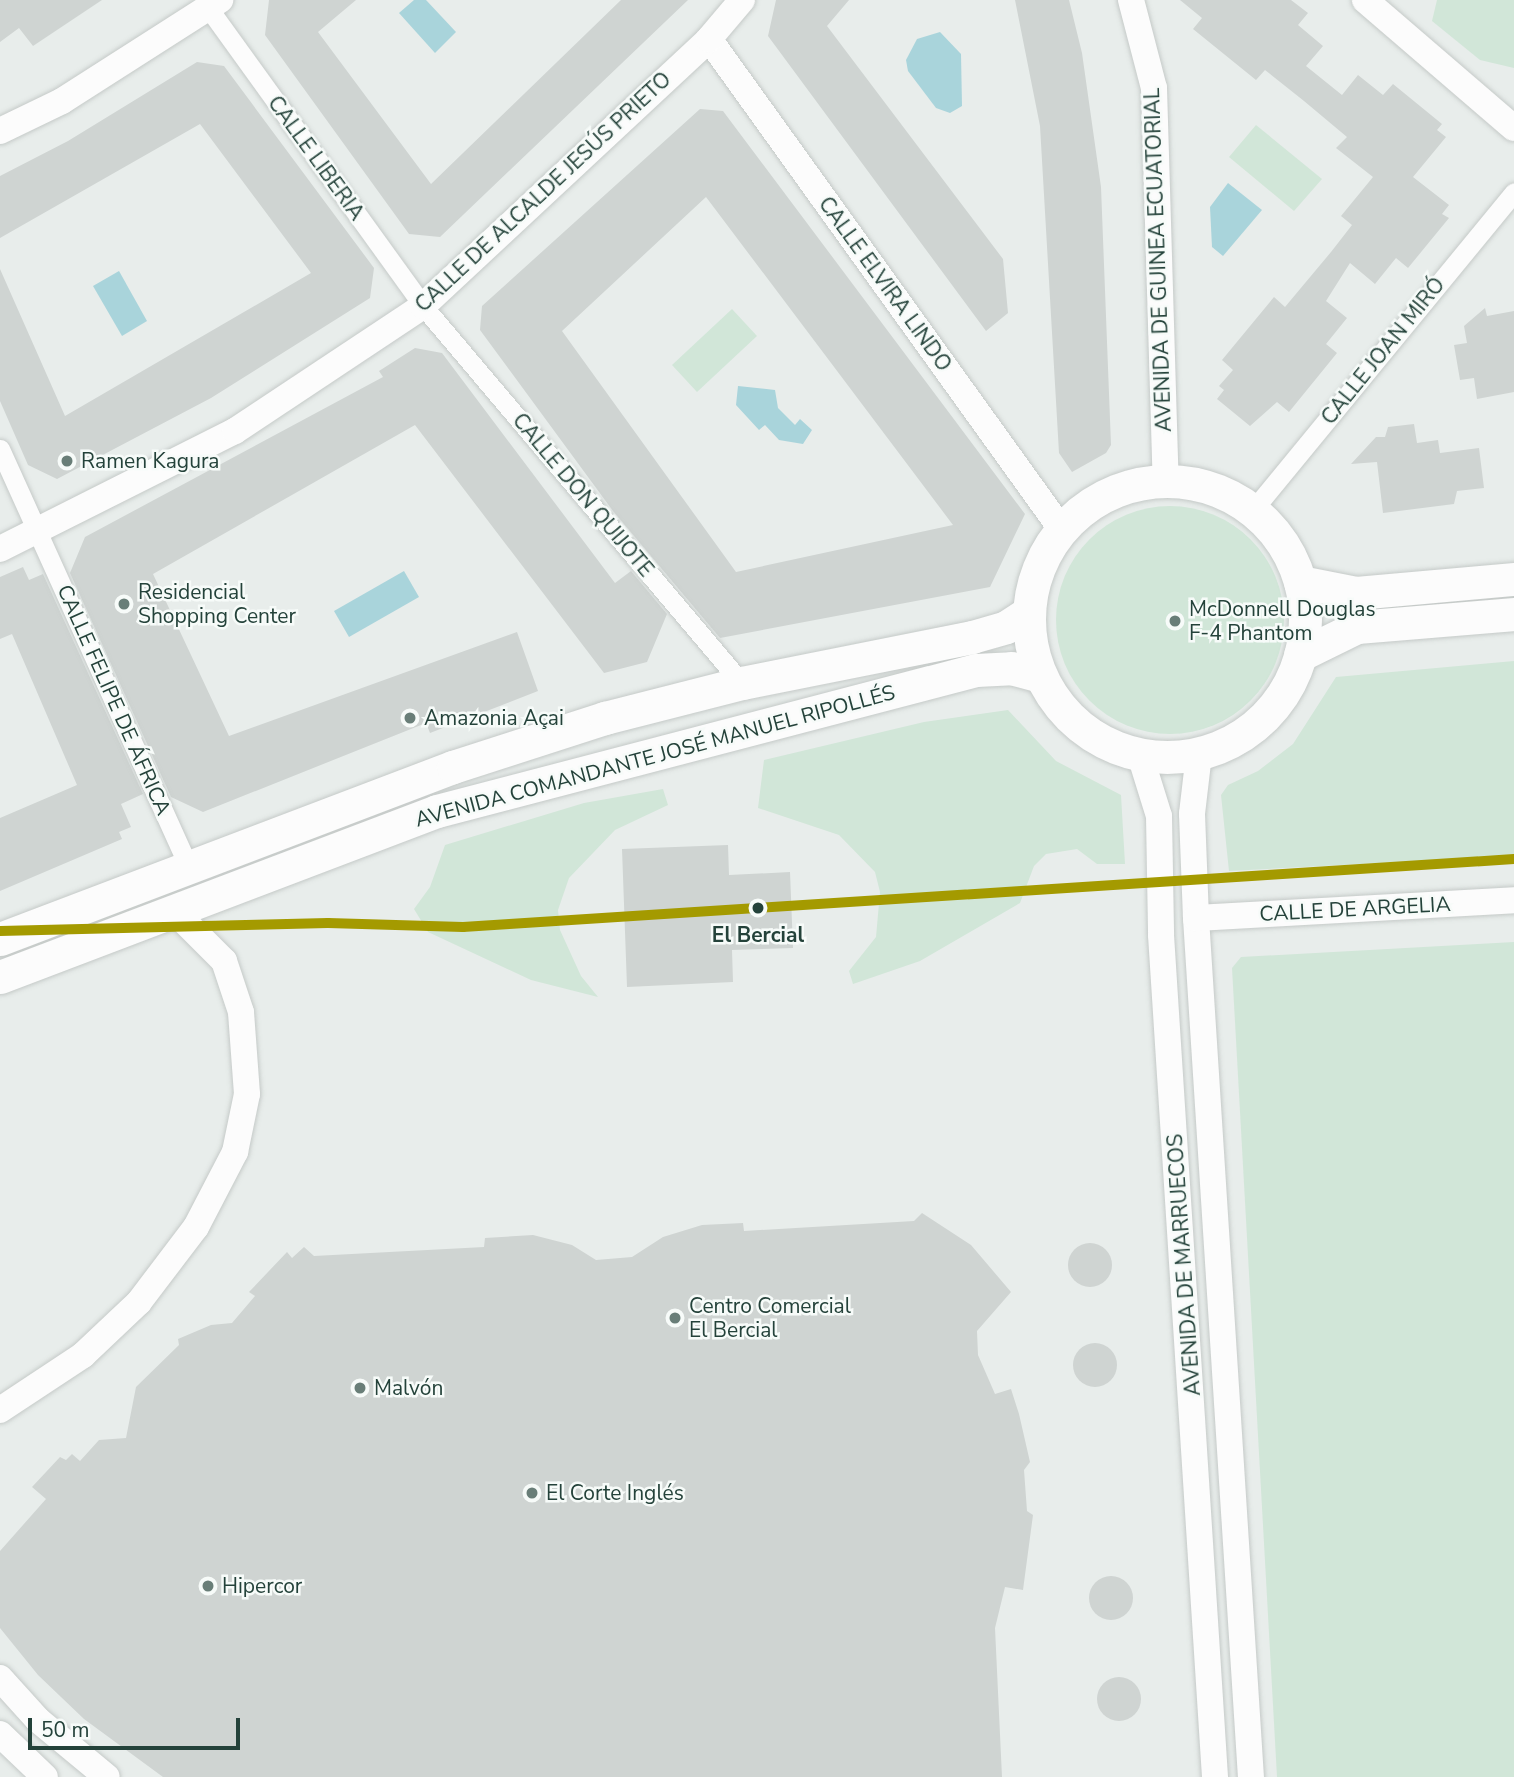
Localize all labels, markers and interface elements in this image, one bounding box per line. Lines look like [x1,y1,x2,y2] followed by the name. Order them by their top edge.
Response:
[410,67,676,317] street label: CALLE DE ALCALDE JESÚS PRIETO
[1139,88,1177,432] street label: AVENIDA DE GUINEA ECUATORIAL
[262,91,370,225] street label: CALLE LIBERIA
[813,192,957,376] street label: CALLE ELVIRA LINDO
[1316,272,1450,430] street label: CALLE JOAN MIRÓ
[507,408,659,582] street label: CALLE DON QUIJOTE
[81,448,219,474] place label: Ramen Kagura
[59,453,75,469] marker: Ramen Kagura
[138,579,296,629] place label: Residencial Shopping Center
[52,581,176,819] street label: CALLE FELIPE DE ÁFRICA
[116,596,132,612] marker: Residencial Shopping Center
[1189,596,1376,646] place label: McDonnell Douglas F-4 Phantom
[1167,613,1183,629] marker: McDonnell Douglas F-4 Phantom
[412,680,898,832] street label: AVENIDA COMANDANTE JOSÉ MANUEL RIPOLLÉS
[424,705,564,731] place label: Amazonia Açai
[402,710,418,726] marker: Amazonia Açai
[1259,891,1451,927] street label: CALLE DE ARGELIA
[747,897,769,919] marker: El Bercial
[712,922,804,948] place label: El Bercial
[1162,1133,1206,1397] street label: AVENIDA DE MARRUECOS
[689,1293,851,1343] place label: Centro Comercial El Bercial
[667,1310,683,1326] marker: Centro Comercial El Bercial
[374,1375,443,1401] place label: Malvón
[352,1380,368,1396] marker: Malvón
[546,1480,684,1506] place label: El Corte Inglés
[524,1485,540,1501] marker: El Corte Inglés
[222,1573,302,1599] place label: Hipercor
[200,1578,216,1594] marker: Hipercor
[32,1704,243,1748] scale bar
[41,1716,90,1744] text: 50 m

